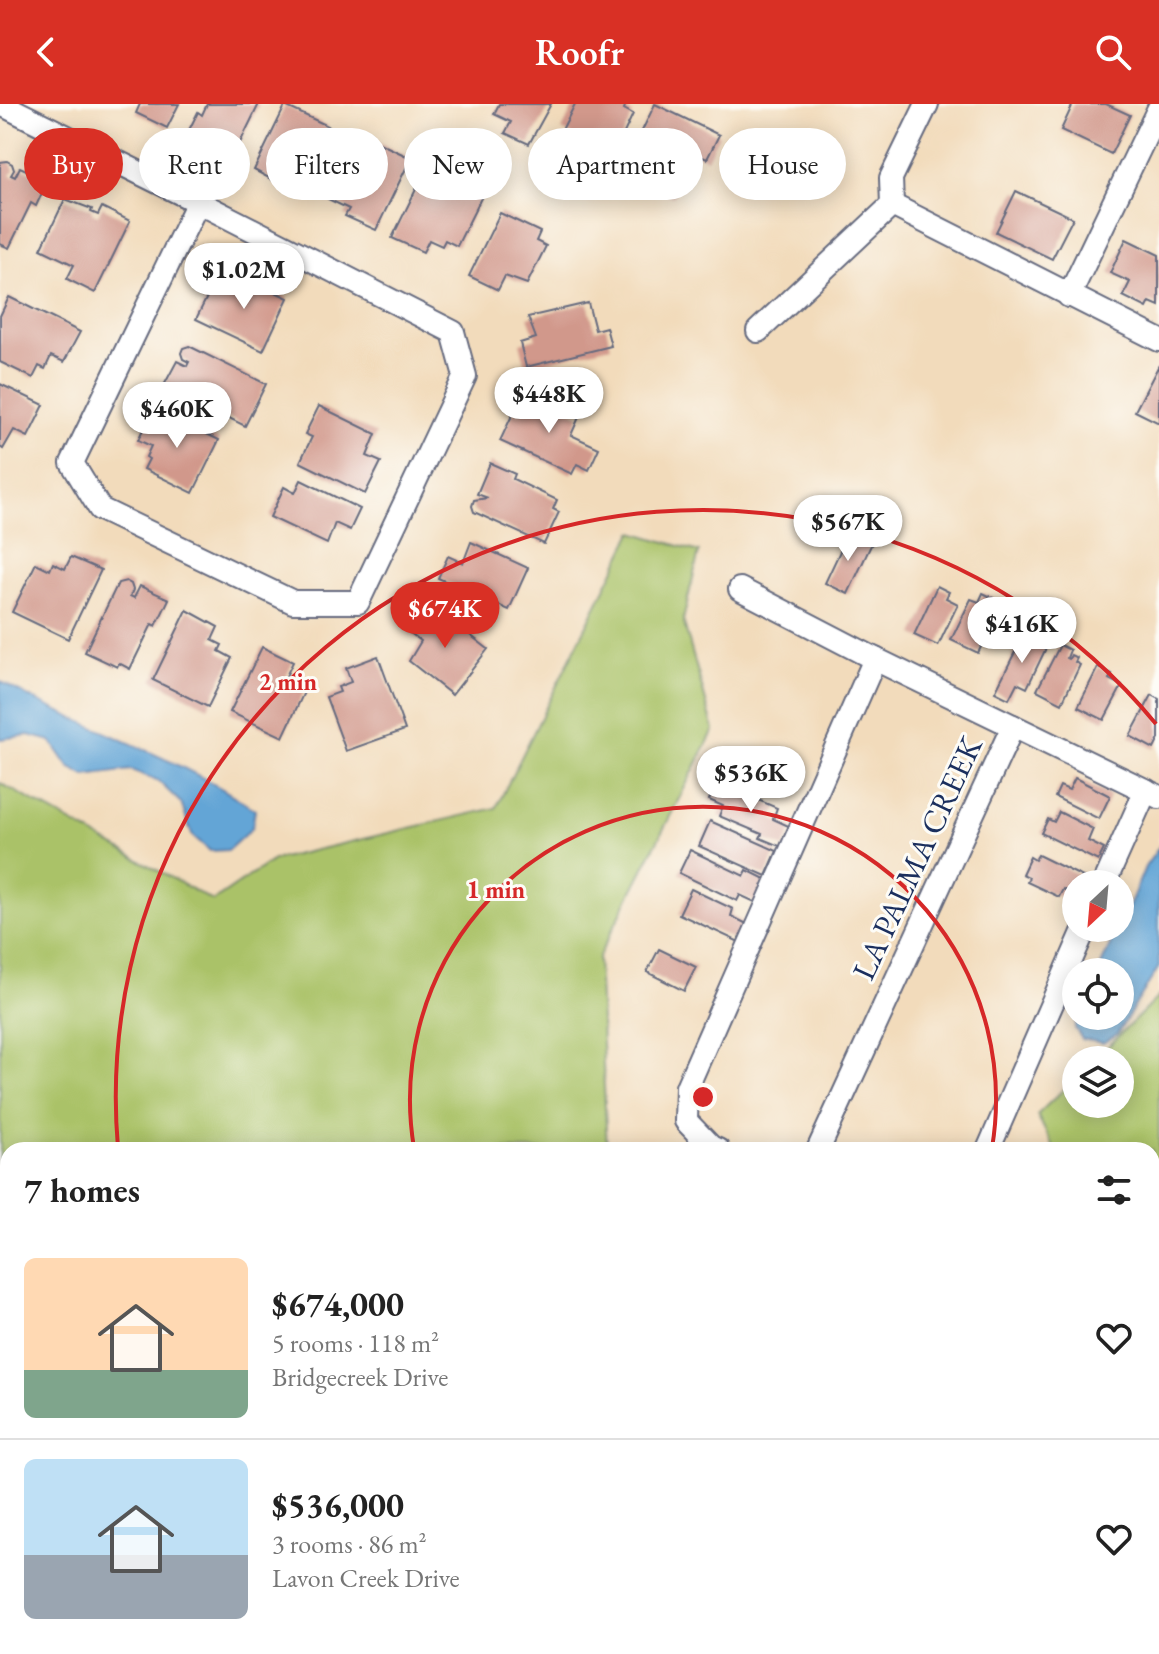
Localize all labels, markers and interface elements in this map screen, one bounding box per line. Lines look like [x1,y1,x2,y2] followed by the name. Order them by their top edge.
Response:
[535,29,624,76] text: Roofr
[24,30,68,74] icon: back
[1091,30,1135,74] icon: search
[24,128,123,200] chip: Buy
[139,128,250,200] chip: Rent
[266,128,388,200] chip: Filters
[404,128,512,200] chip: New
[528,128,703,200] chip: Apartment
[719,128,846,200] chip: House
[179,243,309,311] pin: $1.02M
[202,252,286,286] text: $1.02M
[493,367,605,435] pin: $448K
[512,376,586,410] text: $448K
[121,382,233,450] pin: $460K
[140,391,214,425] text: $460K
[792,495,904,563] pin: $567K
[811,504,885,538] text: $567K
[389,582,501,650] pin: $674K
[408,591,482,625] text: $674K
[966,597,1078,665] pin: $416K
[985,606,1059,640] text: $416K
[259,666,318,697] text: 2 min
[842,729,992,986] street label: LA PALMA CREEK
[695,746,807,814] pin: $536K
[714,755,788,789] text: $536K
[1062,870,1134,942] north arrow
[1062,870,1134,1118] map controls
[467,874,526,905] text: 1 min
[1062,958,1134,1030] button: locate
[1062,1046,1134,1118] button: layers
[689,1083,717,1111] centre of rings
[24,1168,140,1212] text: 7 homes
[1092,1168,1136,1212] icon: filters
[272,1282,404,1326] text: $674,000
[88,1290,184,1386] icon: home
[1092,1316,1136,1360] icon: heart
[272,1326,439,1360] text: 5 rooms · 118 m²
[272,1360,449,1394] text: Bridgecreek Drive
[272,1483,404,1527] text: $536,000
[88,1491,184,1587] icon: home
[1092,1517,1136,1561] icon: heart
[272,1527,427,1561] text: 3 rooms · 86 m²
[272,1561,460,1595] text: Lavon Creek Drive

